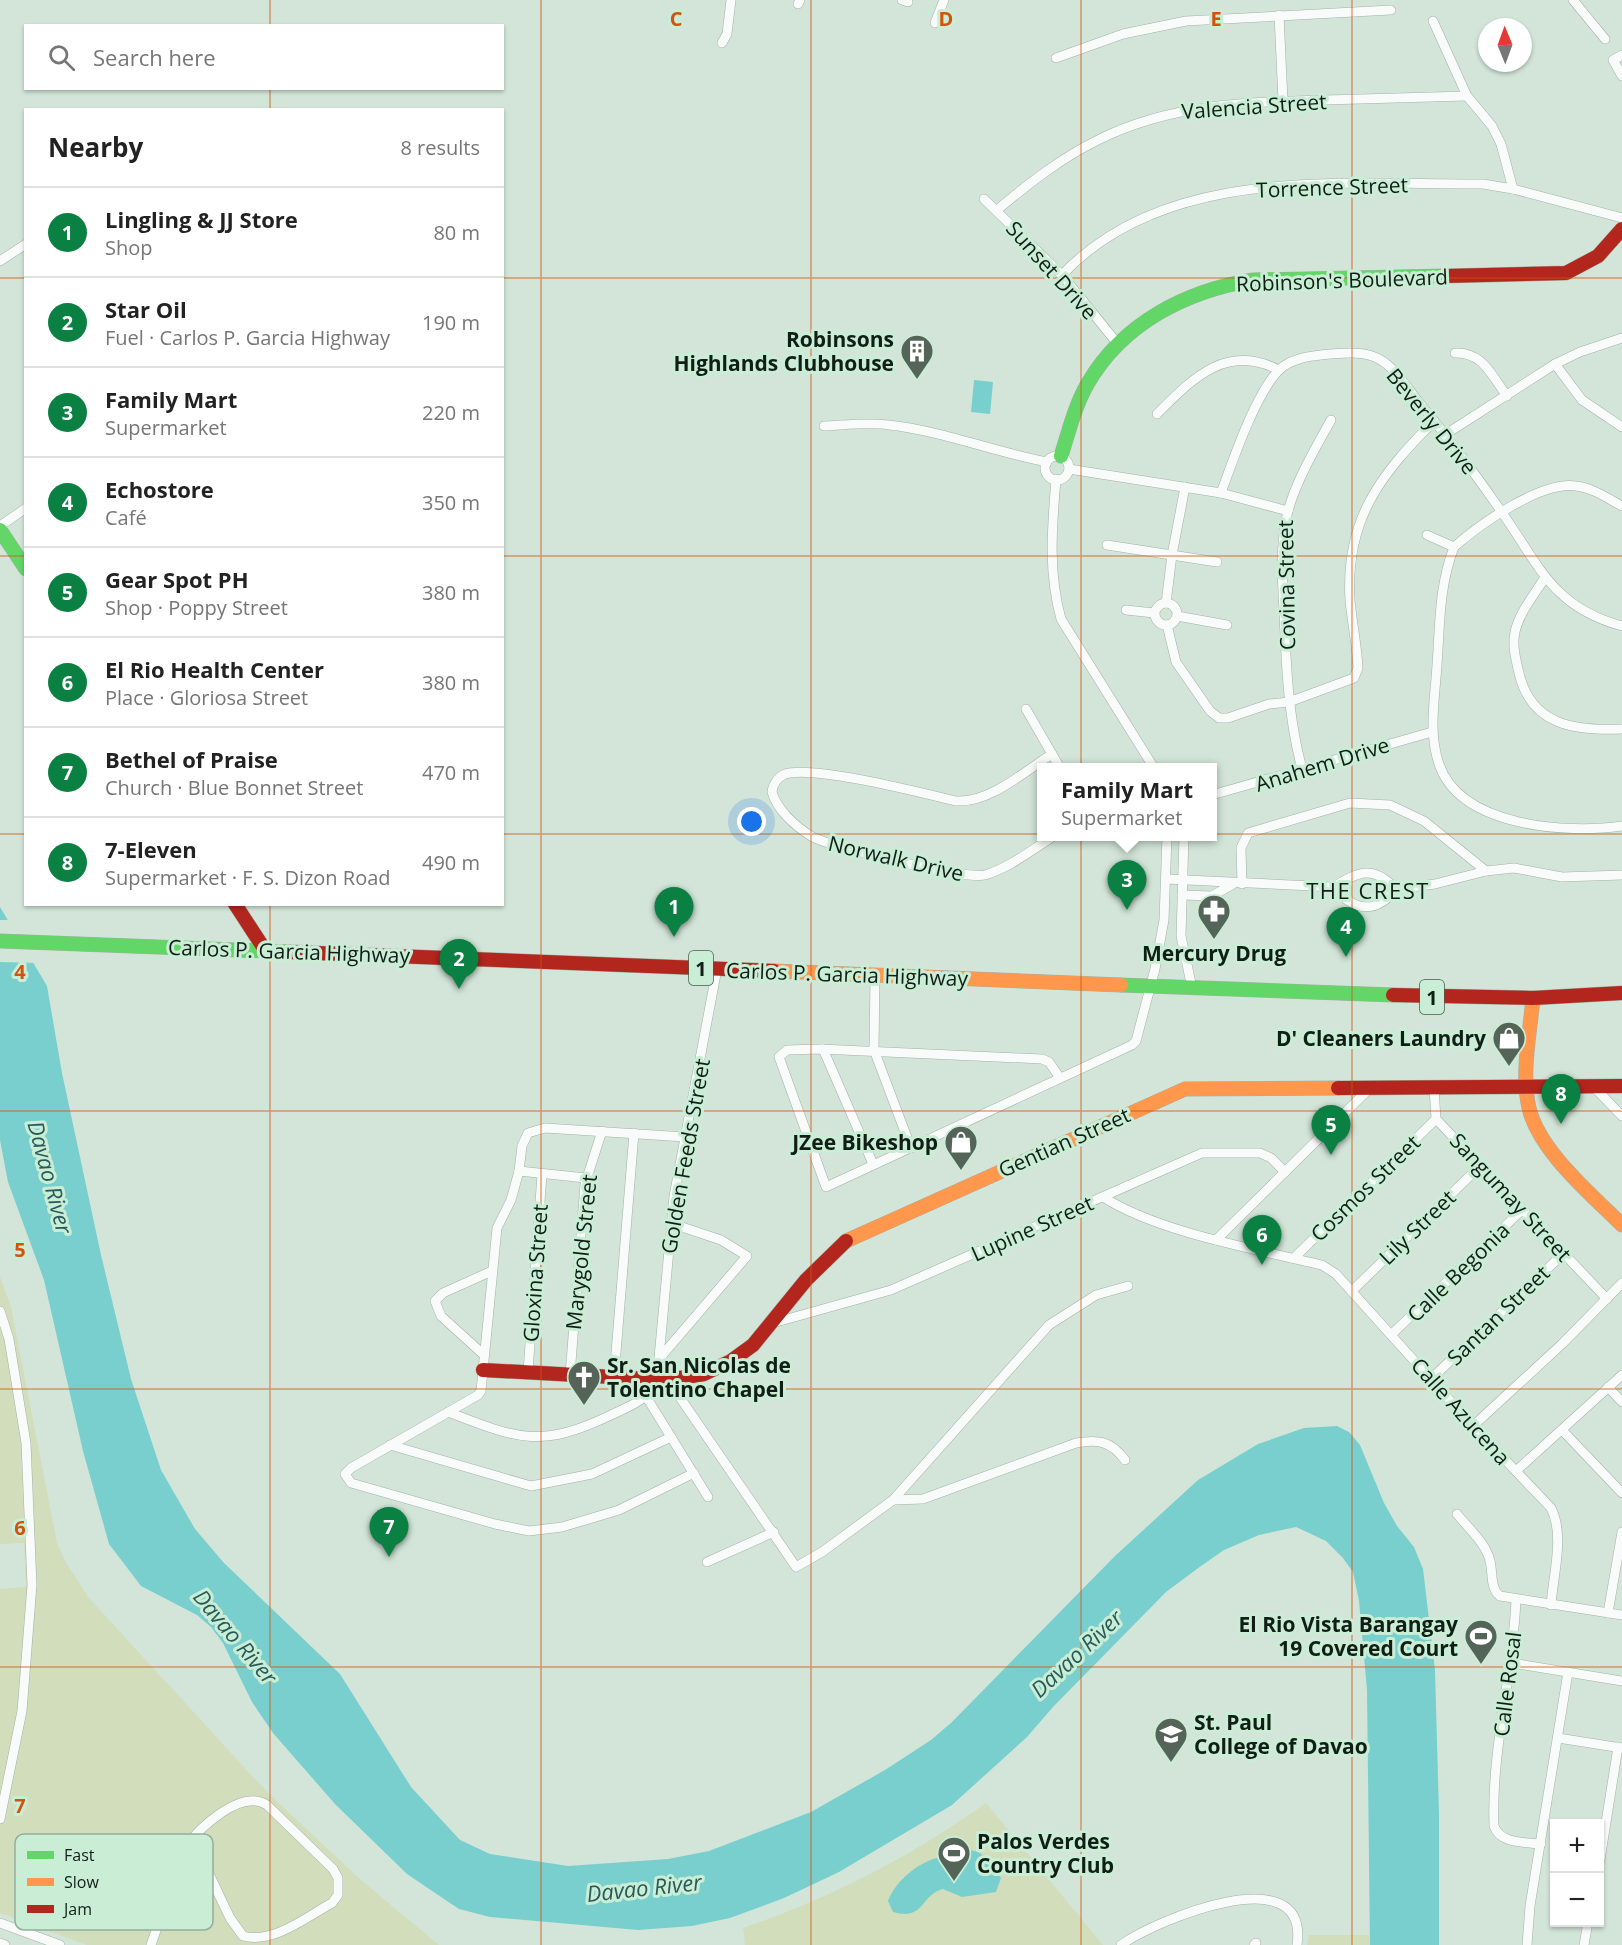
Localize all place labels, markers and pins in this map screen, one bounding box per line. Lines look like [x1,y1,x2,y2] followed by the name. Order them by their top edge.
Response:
[673,325,894,377] place label: Robinsons Highlands Clubhouse
[899,333,935,380] building icon: Robinsons Highlands Clubhouse
[1108,860,1146,910] pin: 3
[654,888,694,937] pin: 1
[1196,893,1232,940] pharmacy icon: Mercury Drug
[1326,908,1366,957] pin: 4
[1142,939,1286,967] place label: Mercury Drug
[440,940,478,989] pin: 2
[1491,1020,1527,1067] shop icon: D' Cleaners Laundry
[1276,1024,1486,1052] place label: D' Cleaners Laundry
[1542,1074,1580,1124] pin: 8
[1312,1106,1350,1155] pin: 5
[943,1124,979,1171] shop icon: JZee Bikeshop
[790,1128,938,1156] place label: JZee Bikeshop
[1242,1216,1282,1265] pin: 6
[607,1351,791,1403] place label: Sr. San Nicolas de Tolentino Chapel
[566,1359,602,1406] church icon: Sr. San Nicolas de Tolentino Chapel
[370,1508,408,1557] pin: 7
[1239,1610,1458,1662] place label: El Rio Vista Barangay 19 Covered Court
[1463,1618,1499,1665] sports icon: El Rio Vista Barangay 19 Covered Court
[1194,1708,1368,1760] place label: St. Paul College of Davao
[1153,1716,1189,1763] school or university icon: St. Paul College of Davao
[977,1827,1114,1879] place label: Palos Verdes Country Club
[936,1835,972,1882] sports icon: Palos Verdes Country Club

